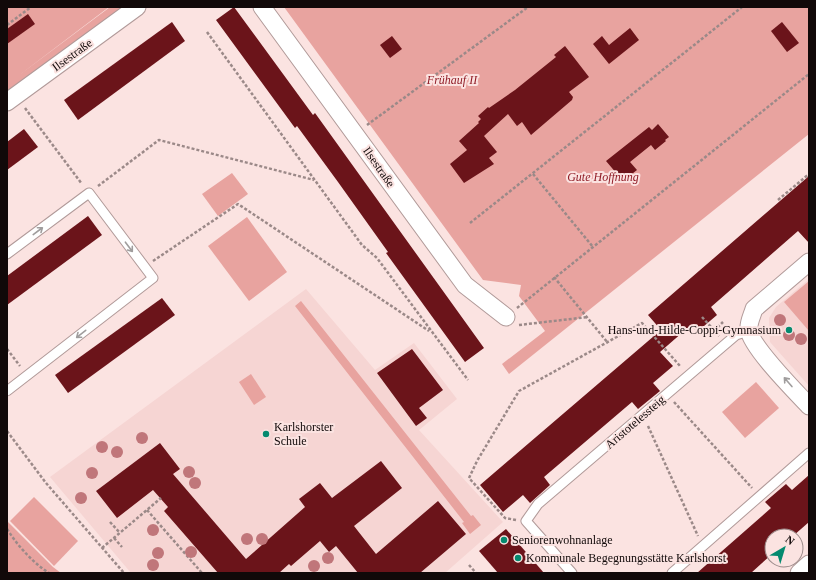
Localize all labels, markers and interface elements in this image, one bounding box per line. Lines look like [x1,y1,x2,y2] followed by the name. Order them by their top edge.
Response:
[49,36,95,74] street label: Ilsestraße
[426,73,478,87] park label: Frühauf II
[360,144,398,190] street label: Ilsestraße
[567,170,639,184] park label: Gute Hoffnung
[33,227,44,235] one-way arrow
[125,241,134,252] one-way arrow
[608,323,782,337] place label: Hans-und-Hilde-Coppi-Gymnasium
[784,325,794,335] marker: Hans-und-Hilde-Coppi-Gymnasium
[76,329,87,338] one-way arrow
[783,377,792,387] one-way arrow
[602,392,668,452] street label: Aristotelessteig
[274,420,333,448] place label: Karlshorster Schule
[261,429,271,439] marker: Karlshorster Schule
[764,528,804,568] north arrow
[512,533,613,547] place label: Seniorenwohnanlage
[783,533,797,547] text: N
[499,535,509,545] marker: Seniorenwohnanlage
[526,551,727,565] place label: Kommunale Begegnungsstätte Karlshorst
[513,553,523,563] marker: Kommunale Begegnungsstätte Karlshorst

